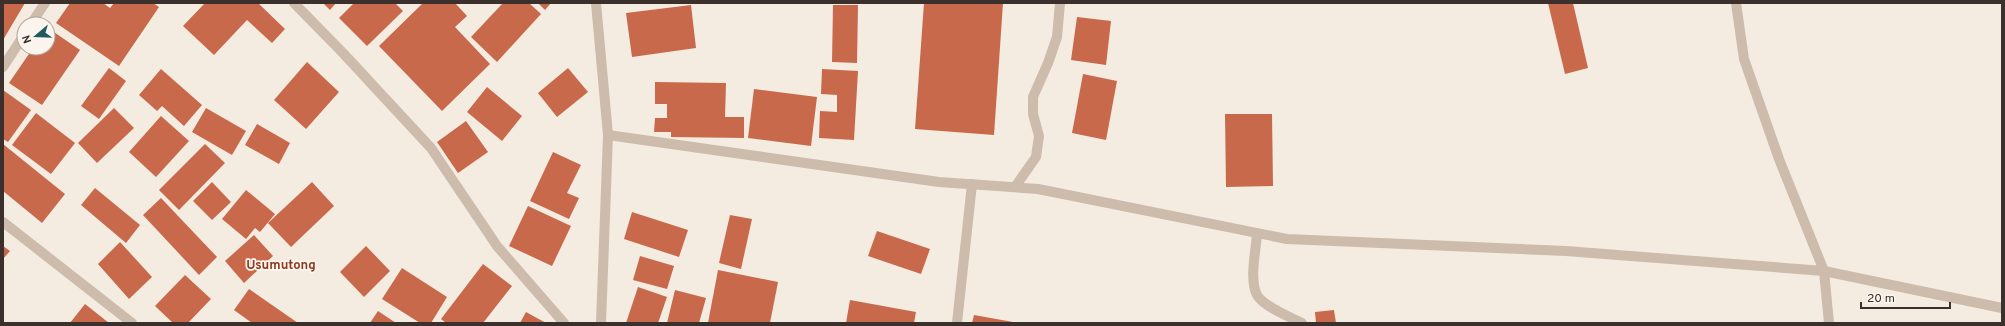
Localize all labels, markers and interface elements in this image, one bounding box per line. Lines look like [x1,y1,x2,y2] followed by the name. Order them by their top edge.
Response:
[16,16,56,56] north arrow
[20,33,35,45] text: N
[246,258,316,274] district label: Usumutong
[1861,284,1950,310] scale bar
[1867,291,1895,307] text: 20 m

